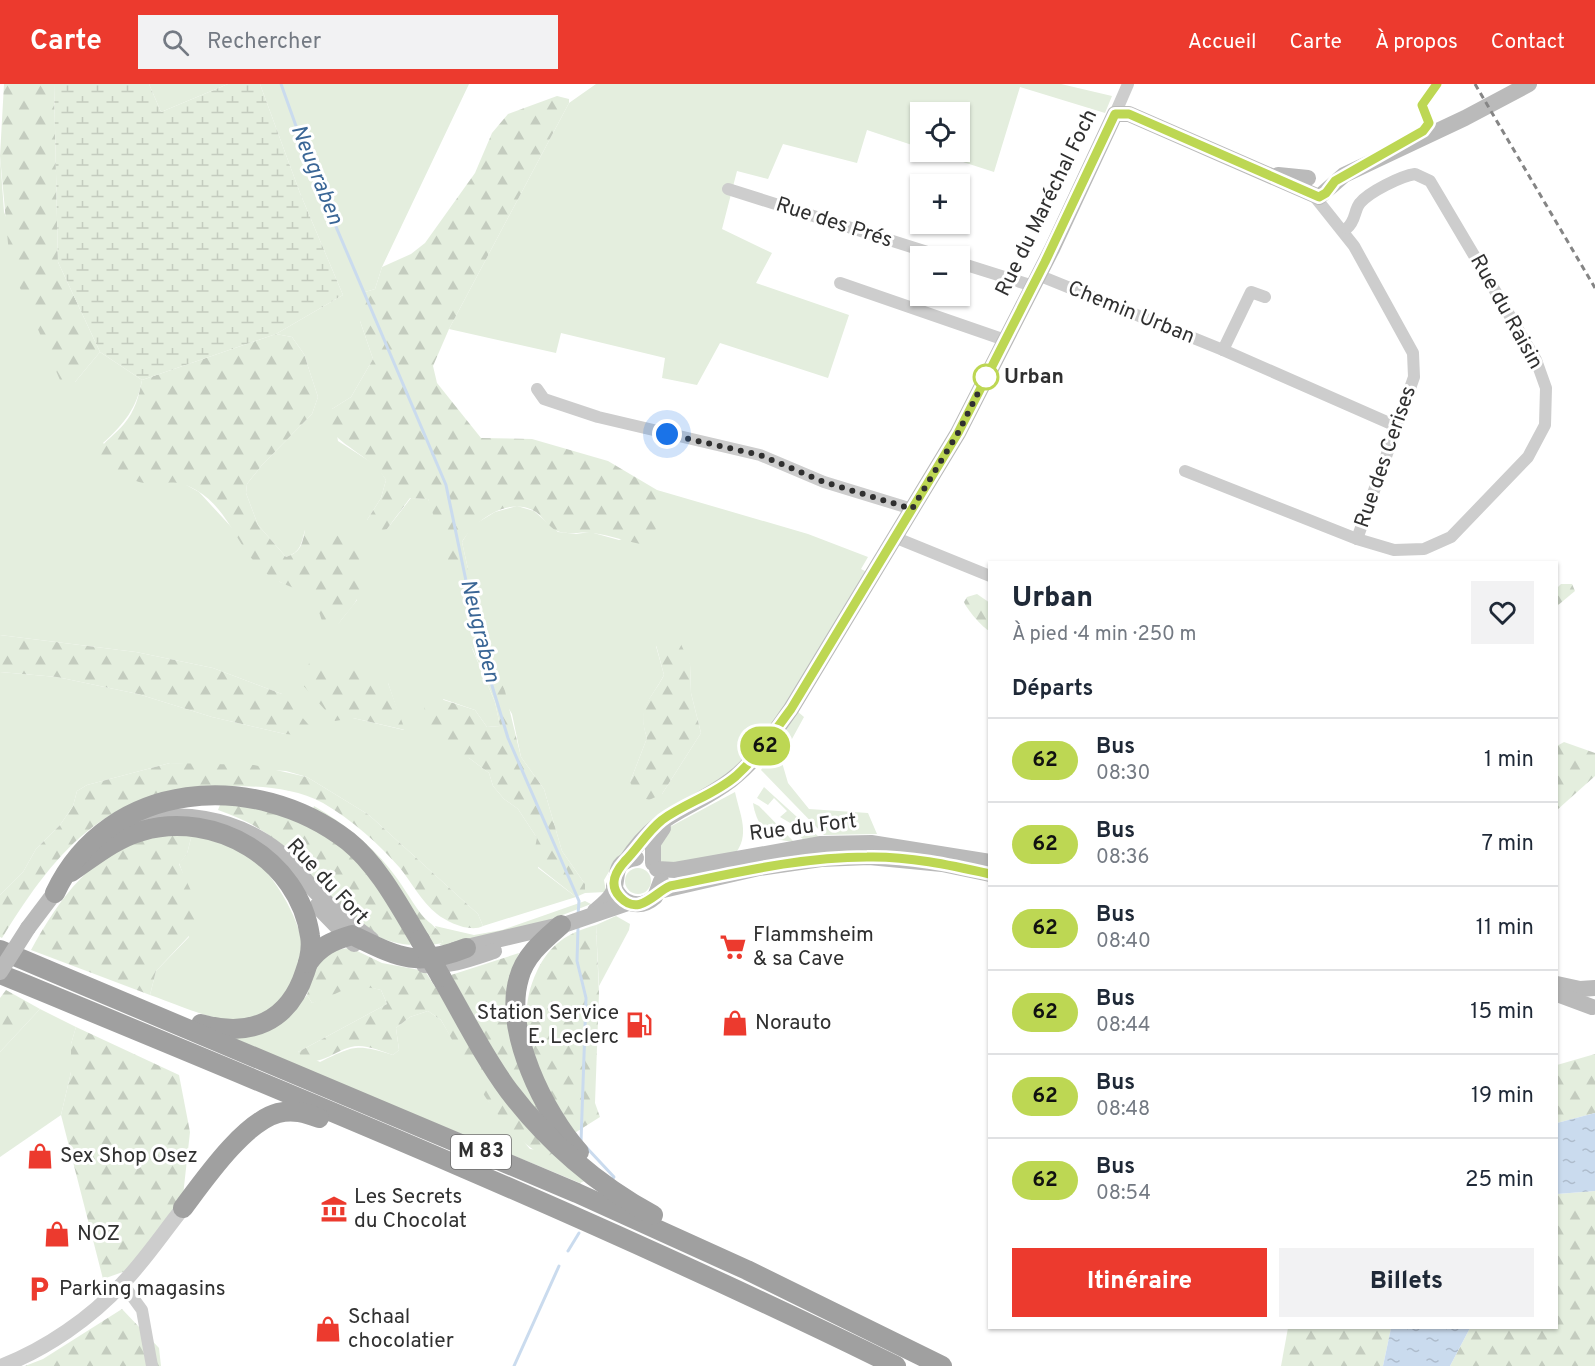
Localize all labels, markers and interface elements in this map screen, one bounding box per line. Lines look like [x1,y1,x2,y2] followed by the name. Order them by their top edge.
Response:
[138,15,558,69] search box
[30,24,102,60] text: Carte
[159,26,192,59] icon: search
[207,29,321,56] text: Rechercher
[1188,29,1257,56] text: Accueil
[1290,29,1342,56] text: Carte
[1375,29,1458,56] text: À propos
[1491,29,1565,56] text: Contact
[910,102,970,306] map controls
[910,102,970,162] button: locate
[990,105,1104,301] street label: Rue du Maréchal Foch
[284,121,348,229] water label: Neugraben
[910,174,970,234] button: +
[772,191,896,255] street label: Rue des Prés
[910,246,970,306] button: −
[1463,250,1549,374] street label: Rue du Raisin
[1063,275,1199,351] street label: Chemin Urban
[973,364,999,390] marker: Urban
[1004,364,1064,391] place label: Urban
[1349,382,1423,532] street label: Rue des Cerises
[652,419,682,449] your location
[453,577,505,685] water label: Neugraben
[1012,581,1093,617] text: Urban
[1471,581,1534,644] button: heart
[1012,622,1197,648] text: À pied · 4 min · 250 m
[1012,676,1093,703] text: Départs
[738,726,792,766] line badge: 62
[752,733,778,760] text: 62
[1096,734,1135,761] text: Bus
[1032,747,1058,774] text: 62
[1484,747,1534,774] text: 1 min
[1096,761,1150,787] text: 08:30
[748,808,858,848] street label: Rue du Fort
[1096,818,1135,845] text: Bus
[1032,831,1058,858] text: 62
[1482,831,1534,858] text: 7 min
[280,833,374,931] street label: Rue du Fort
[1096,845,1150,871] text: 08:36
[1096,902,1135,929] text: Bus
[1032,915,1058,942] text: 62
[1476,915,1534,942] text: 11 min
[753,922,874,973] place label: Flammsheim & sa Cave
[1096,929,1151,955] text: 08:40
[718,932,748,962] supermarket icon: Flammsheim & sa Cave
[1096,986,1135,1013] text: Bus
[1032,999,1058,1026] text: 62
[1470,999,1534,1026] text: 15 min
[477,1000,619,1051] place label: Station Service E. Leclerc
[720,1008,750,1038] shop icon: Norauto
[624,1010,654,1040] fuel station icon: Station Service E. Leclerc
[755,1010,832,1037] place label: Norauto
[1096,1013,1150,1039] text: 08:44
[1096,1070,1135,1097] text: Bus
[1032,1083,1058,1110] text: 62
[1471,1083,1534,1110] text: 19 min
[1096,1097,1150,1123] text: 08:48
[451,1135,511,1169] road number: M 83
[25,1141,55,1171] shop icon: Sex Shop Osez
[60,1143,198,1170] place label: Sex Shop Osez
[1096,1154,1135,1181] text: Bus
[1032,1167,1058,1194] text: 62
[1465,1167,1534,1194] text: 25 min
[1096,1181,1151,1207] text: 08:54
[354,1184,467,1235] place label: Les Secrets du Chocolat
[319,1194,349,1224] museum icon: Les Secrets du Chocolat
[42,1219,72,1249] shop icon: NOZ
[77,1221,120,1248] place label: NOZ
[1012,1248,1267,1317] button: Itinéraire
[1279,1248,1534,1317] button: Billets
[24,1274,54,1304] parking icon: Parking magasins
[59,1276,226,1303] place label: Parking magasins
[348,1304,454,1355] place label: Schaal chocolatier
[313,1314,343,1344] shop icon: Schaal chocolatier

